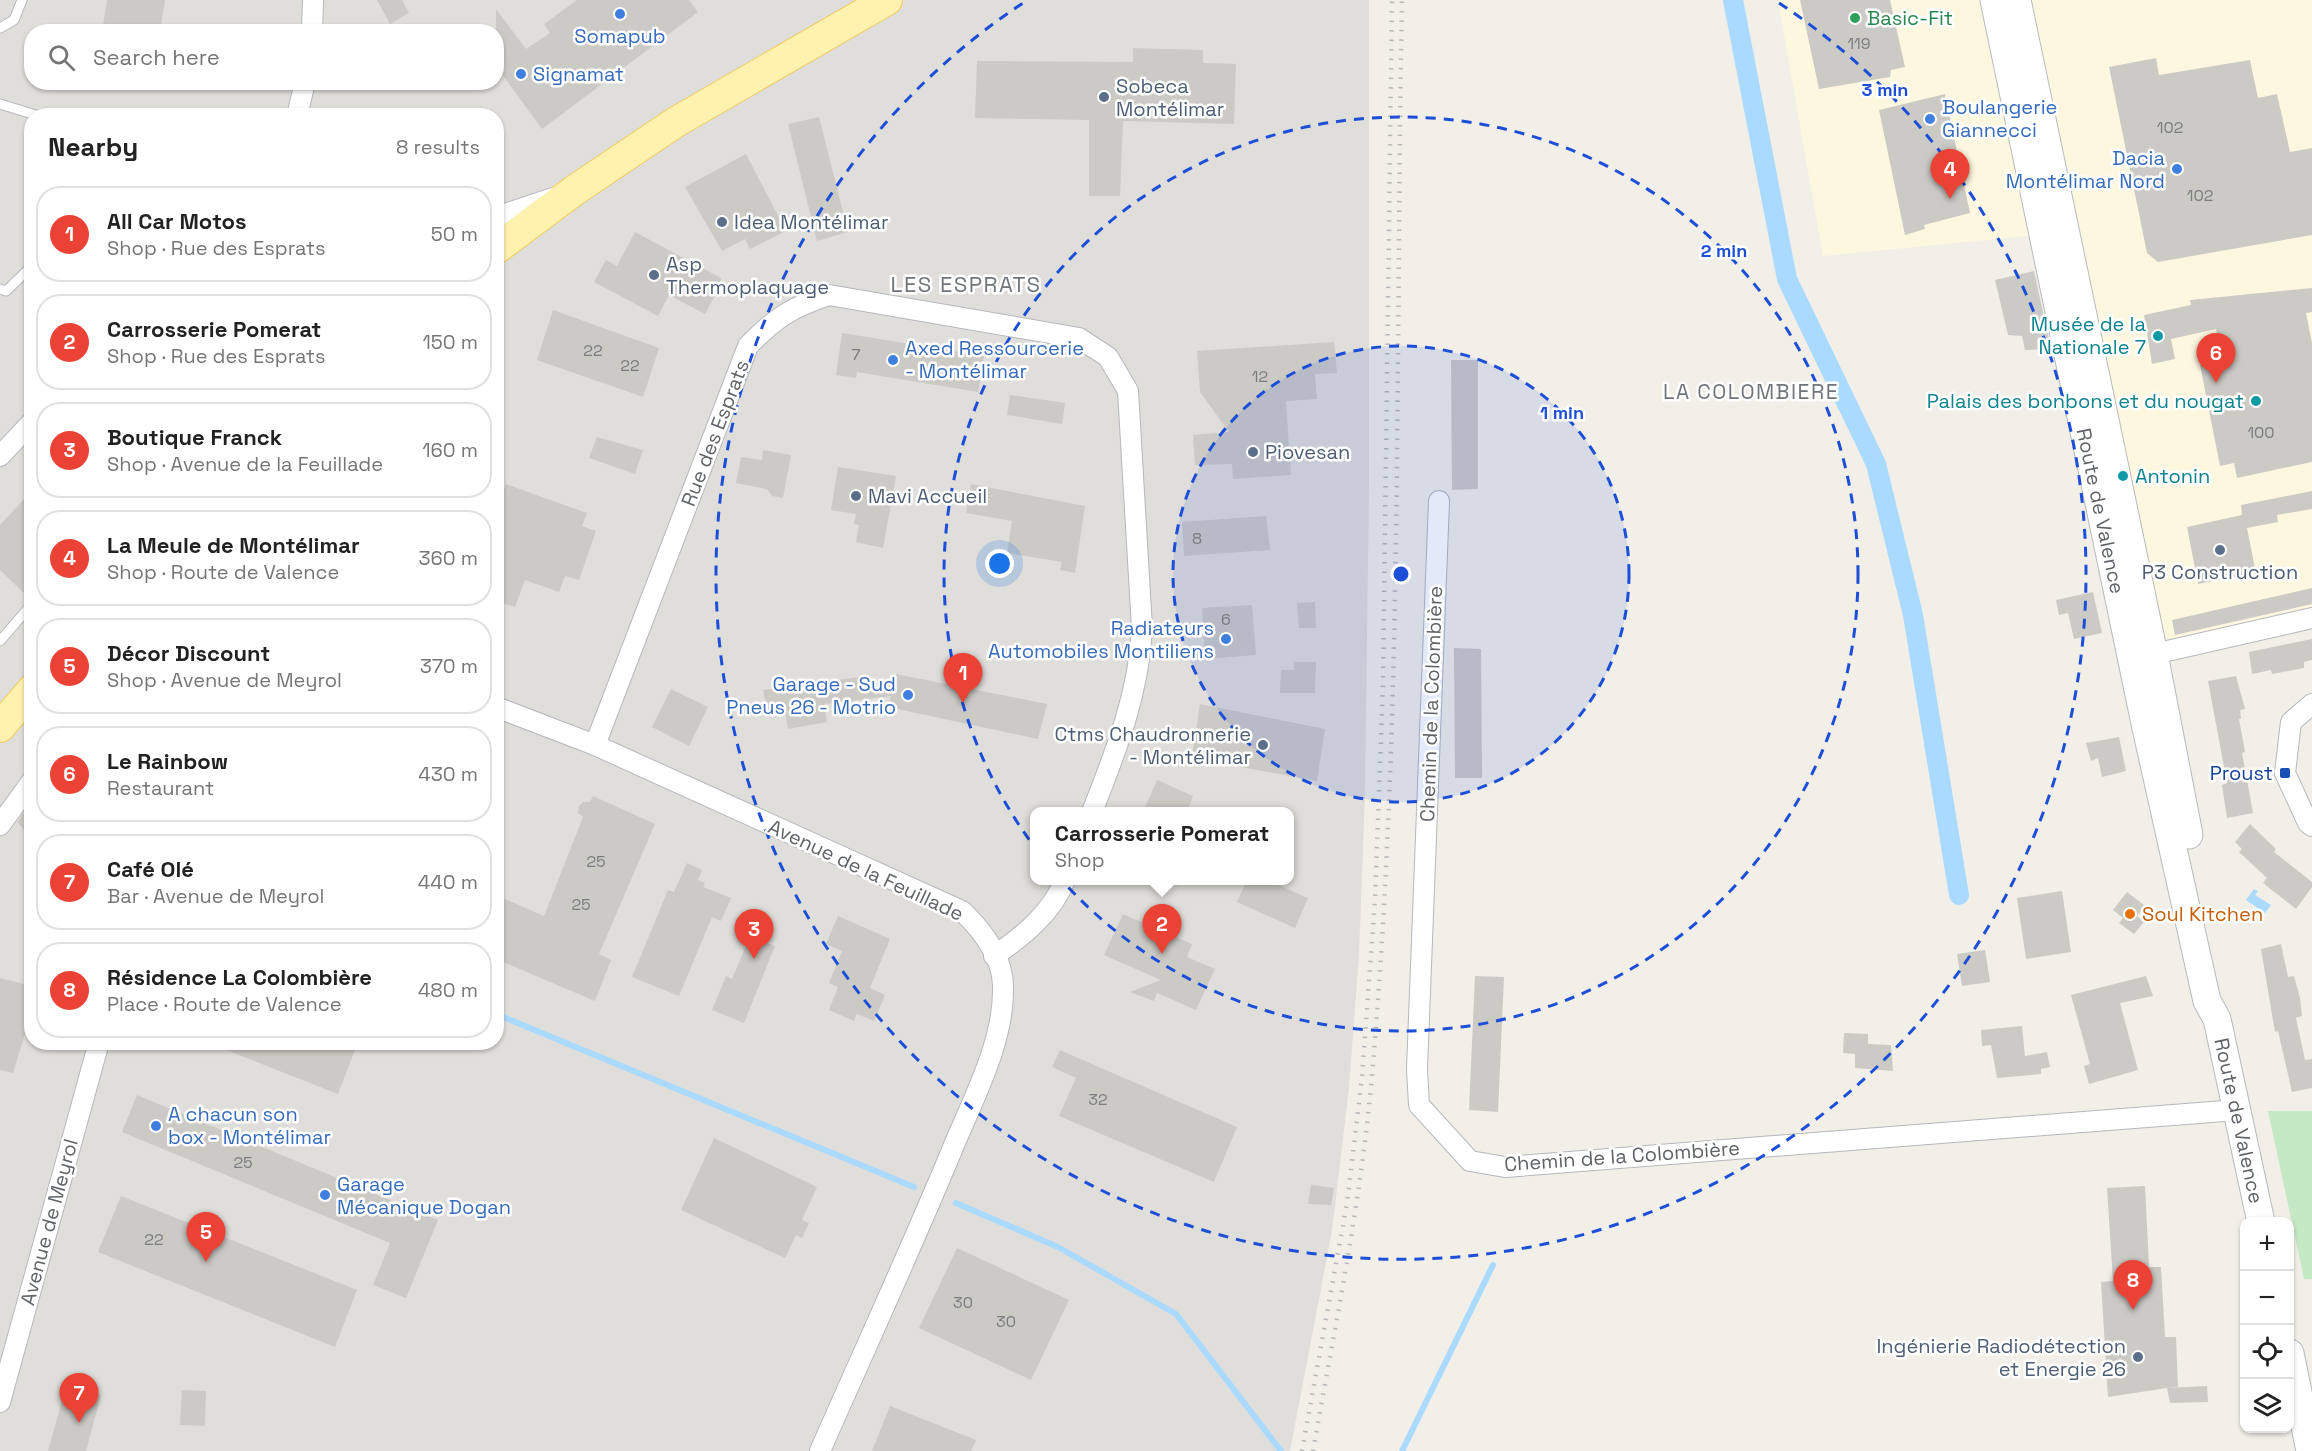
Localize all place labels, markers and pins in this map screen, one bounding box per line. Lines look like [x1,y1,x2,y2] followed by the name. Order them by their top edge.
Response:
[1867,5,1953,31] place label: Basic-Fit
[613,7,627,21] marker: Somapub
[1848,11,1862,25] marker: Basic-Fit
[574,23,666,49] place label: Somapub
[533,61,624,87] place label: Signamat
[514,67,528,81] marker: Signamat
[1116,73,1224,122] place label: Sobeca Montélimar
[1097,90,1111,104] marker: Sobeca Montélimar
[1942,94,2057,143] place label: Boulangerie Giannecci
[1923,112,1937,126] marker: Boulangerie Giannecci
[2006,145,2165,194] place label: Dacia Montélimar Nord
[1930,150,1970,199] pin: 4
[2170,162,2184,176] marker: Dacia Montélimar Nord
[734,209,889,235] place label: Idea Montélimar
[715,215,729,229] marker: Idea Montélimar
[666,251,829,300] place label: Asp Thermoplaquage
[647,268,661,282] marker: Asp Thermoplaquage
[2031,311,2146,360] place label: Musée de la Nationale 7
[2151,329,2165,343] marker: Musée de la Nationale 7
[2196,334,2236,383] pin: 6
[905,335,1084,384] place label: Axed Ressourcerie - Montélimar
[886,353,900,367] marker: Axed Ressourcerie - Montélimar
[1927,388,2244,414] place label: Palais des bonbons et du nougat
[2249,394,2263,408] marker: Palais des bonbons et du nougat
[1265,439,1350,465] place label: Piovesan
[1246,445,1260,459] marker: Piovesan
[2135,463,2210,489] place label: Antonin
[2116,469,2130,483] marker: Antonin
[868,483,987,509] place label: Mavi Accueil
[849,489,863,503] marker: Mavi Accueil
[2213,543,2227,557] marker: P3 Construction
[2142,559,2298,585] place label: P3 Construction
[1391,564,1411,584] centre of rings
[988,615,1214,664] place label: Radiateurs Automobiles Montiliens
[1219,632,1233,646] marker: Radiateurs Automobiles Montiliens
[944,654,982,703] pin: 1
[726,671,896,720] place label: Garage - Sud Pneus 26 - Motrio
[901,688,915,702] marker: Garage - Sud Pneus 26 - Motrio
[1054,721,1251,770] place label: Ctms Chaudronnerie - Montélimar
[1256,738,1270,752] marker: Ctms Chaudronnerie - Montélimar
[2210,760,2273,786] place label: Proust
[2278,766,2292,780] marker: Proust
[2142,901,2263,927] place label: Soul Kitchen
[1142,904,1182,954] pin: 2
[2123,907,2137,921] marker: Soul Kitchen
[734,910,774,959] pin: 3
[168,1101,331,1150] place label: A chacun son box - Montélimar
[149,1119,163,1133] marker: A chacun son box - Montélimar
[337,1171,511,1220] place label: Garage Mécanique Dogan
[318,1188,332,1202] marker: Garage Mécanique Dogan
[186,1212,226,1262] pin: 5
[2114,1260,2152,1310] pin: 8
[1876,1333,2126,1382] place label: Ingénierie Radiodétection et Energie 26
[2131,1350,2145,1364] marker: Ingénierie Radiodétection et Energie 26
[60,1374,98,1423] pin: 7

